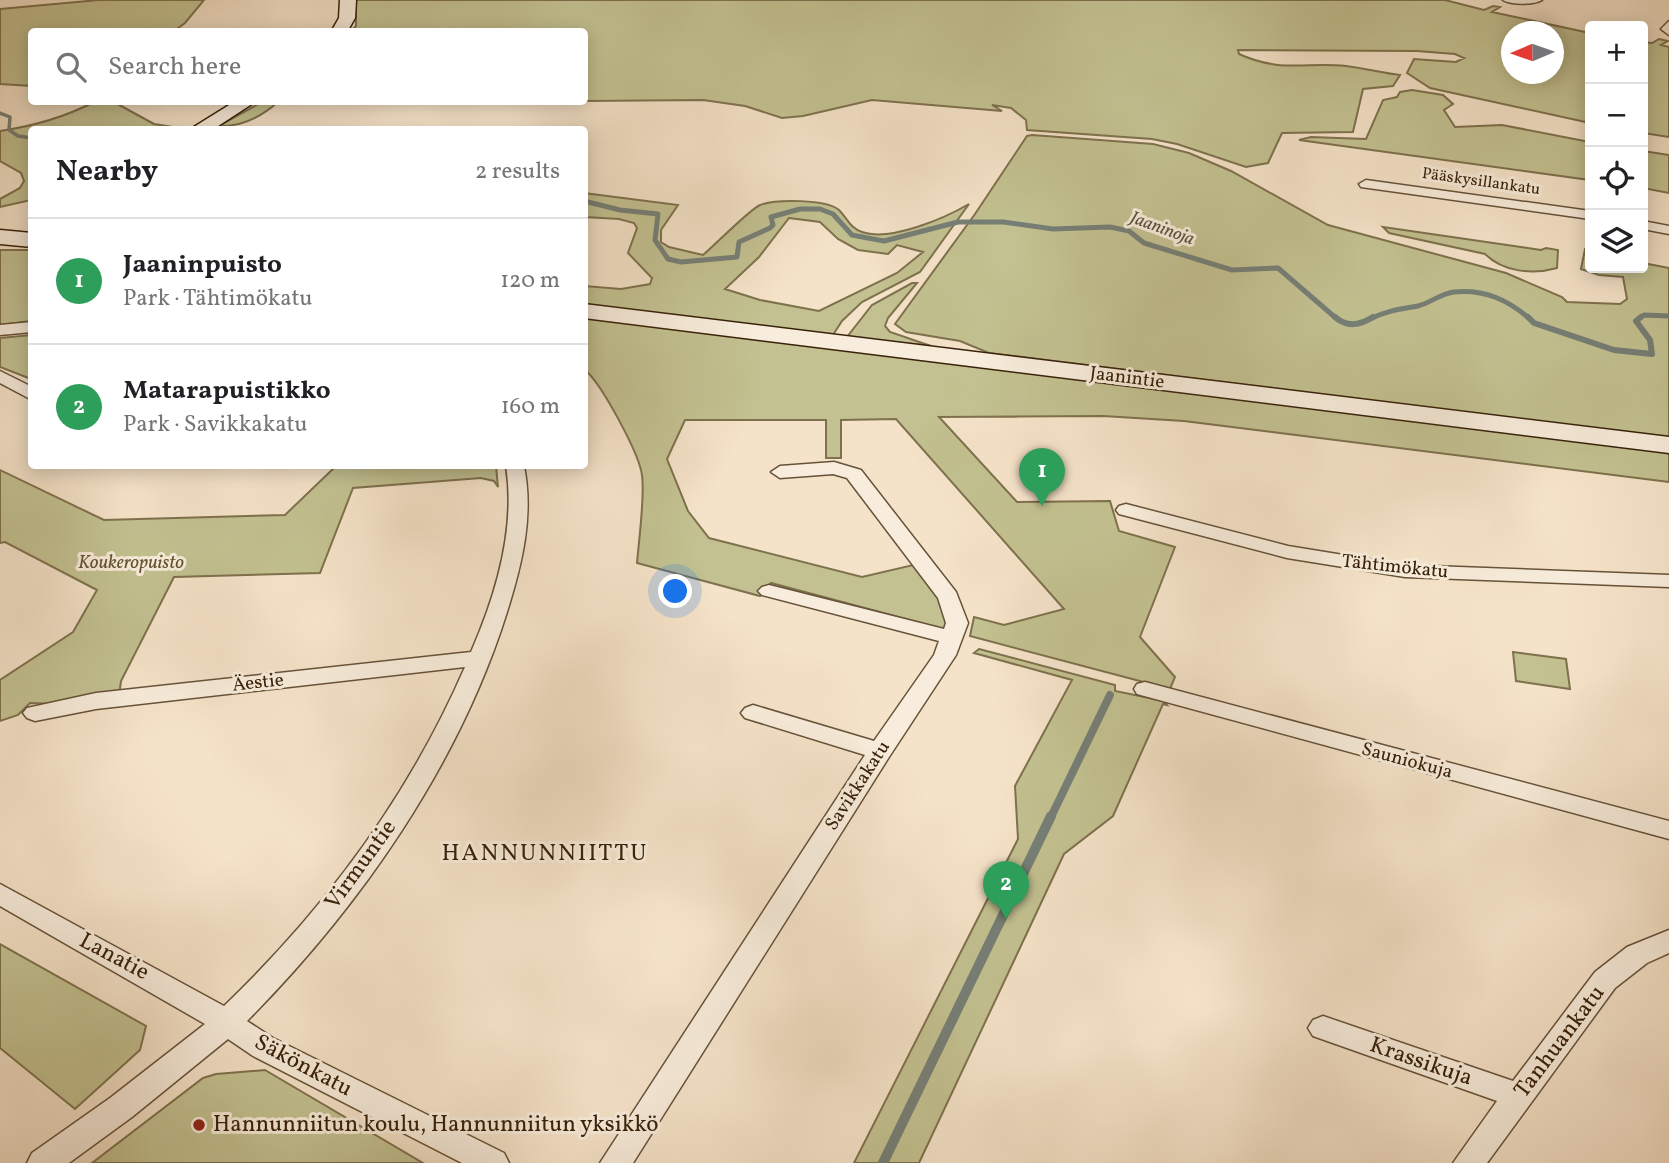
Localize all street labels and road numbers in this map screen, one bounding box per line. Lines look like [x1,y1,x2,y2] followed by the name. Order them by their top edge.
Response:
[1420,163,1542,201] street label: Pääskysillankatu
[1088,361,1166,395] street label: Jaanintie
[1340,548,1450,586] street label: Tähtimökatu
[231,667,285,699] street label: Äestie
[819,736,897,836] street label: Savikkakatu
[1358,736,1456,786] street label: Sauniokuja
[317,813,405,917] street label: Virmuntie
[73,925,155,989] street label: Lanatie
[1507,979,1613,1105] street label: Tanhuankatu
[248,1027,358,1105] street label: Säkönkatu
[1365,1029,1477,1095] street label: Krassikuja

